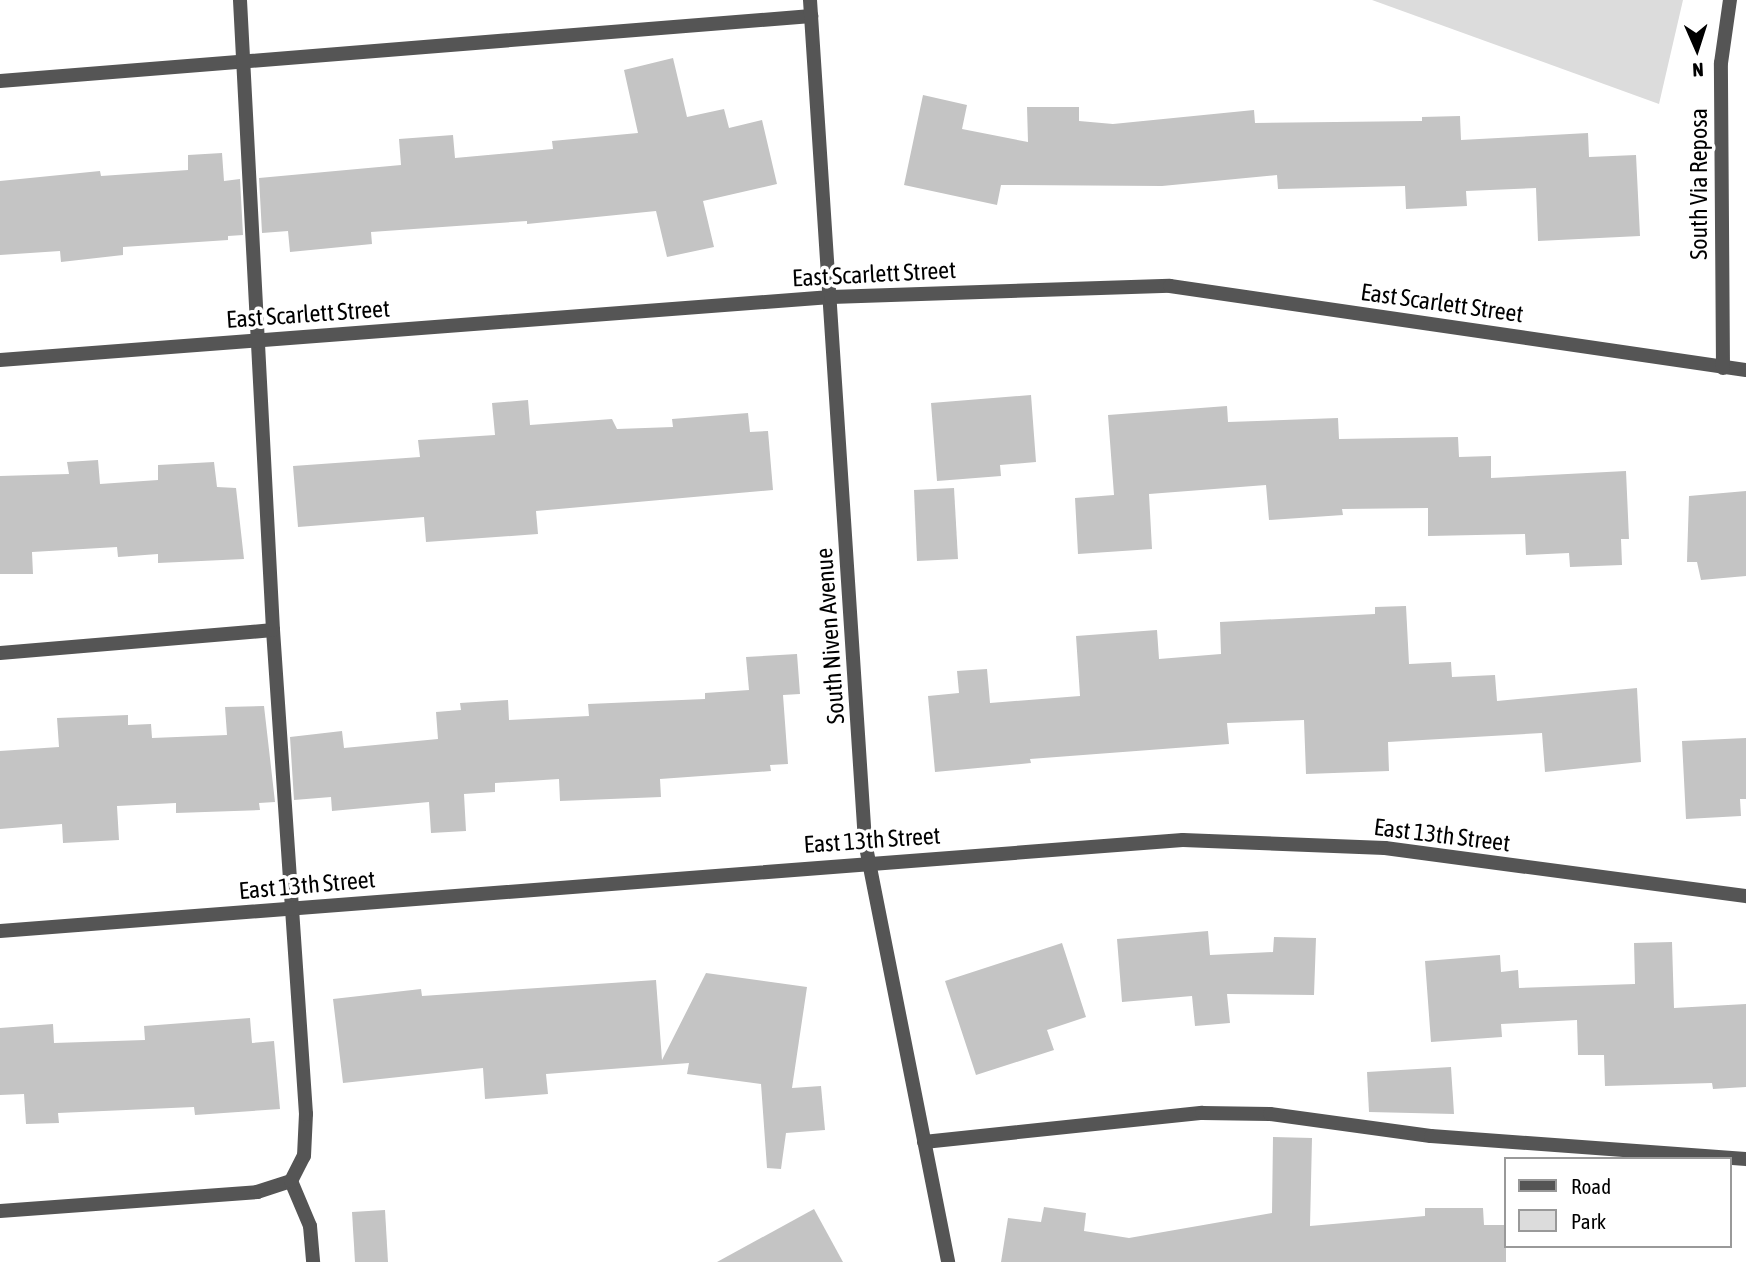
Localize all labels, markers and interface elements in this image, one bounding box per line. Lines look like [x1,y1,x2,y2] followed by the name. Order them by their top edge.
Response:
[1662,14,1732,84] north arrow
[1692,59,1704,81] text: N
[1685,108,1713,260] street label: South Via Reposa
[791,255,957,293] street label: East Scarlett Street
[1359,277,1525,329] street label: East Scarlett Street
[225,294,391,334] street label: East Scarlett Street
[809,547,851,725] street label: South Niven Avenue
[1372,812,1512,858] street label: East 13th Street
[803,821,941,859] street label: East 13th Street
[237,865,377,905] street label: East 13th Street
[1504,1157,1732,1248] legend
[1571,1174,1611,1198] text: Road
[1571,1209,1606,1233] text: Park

